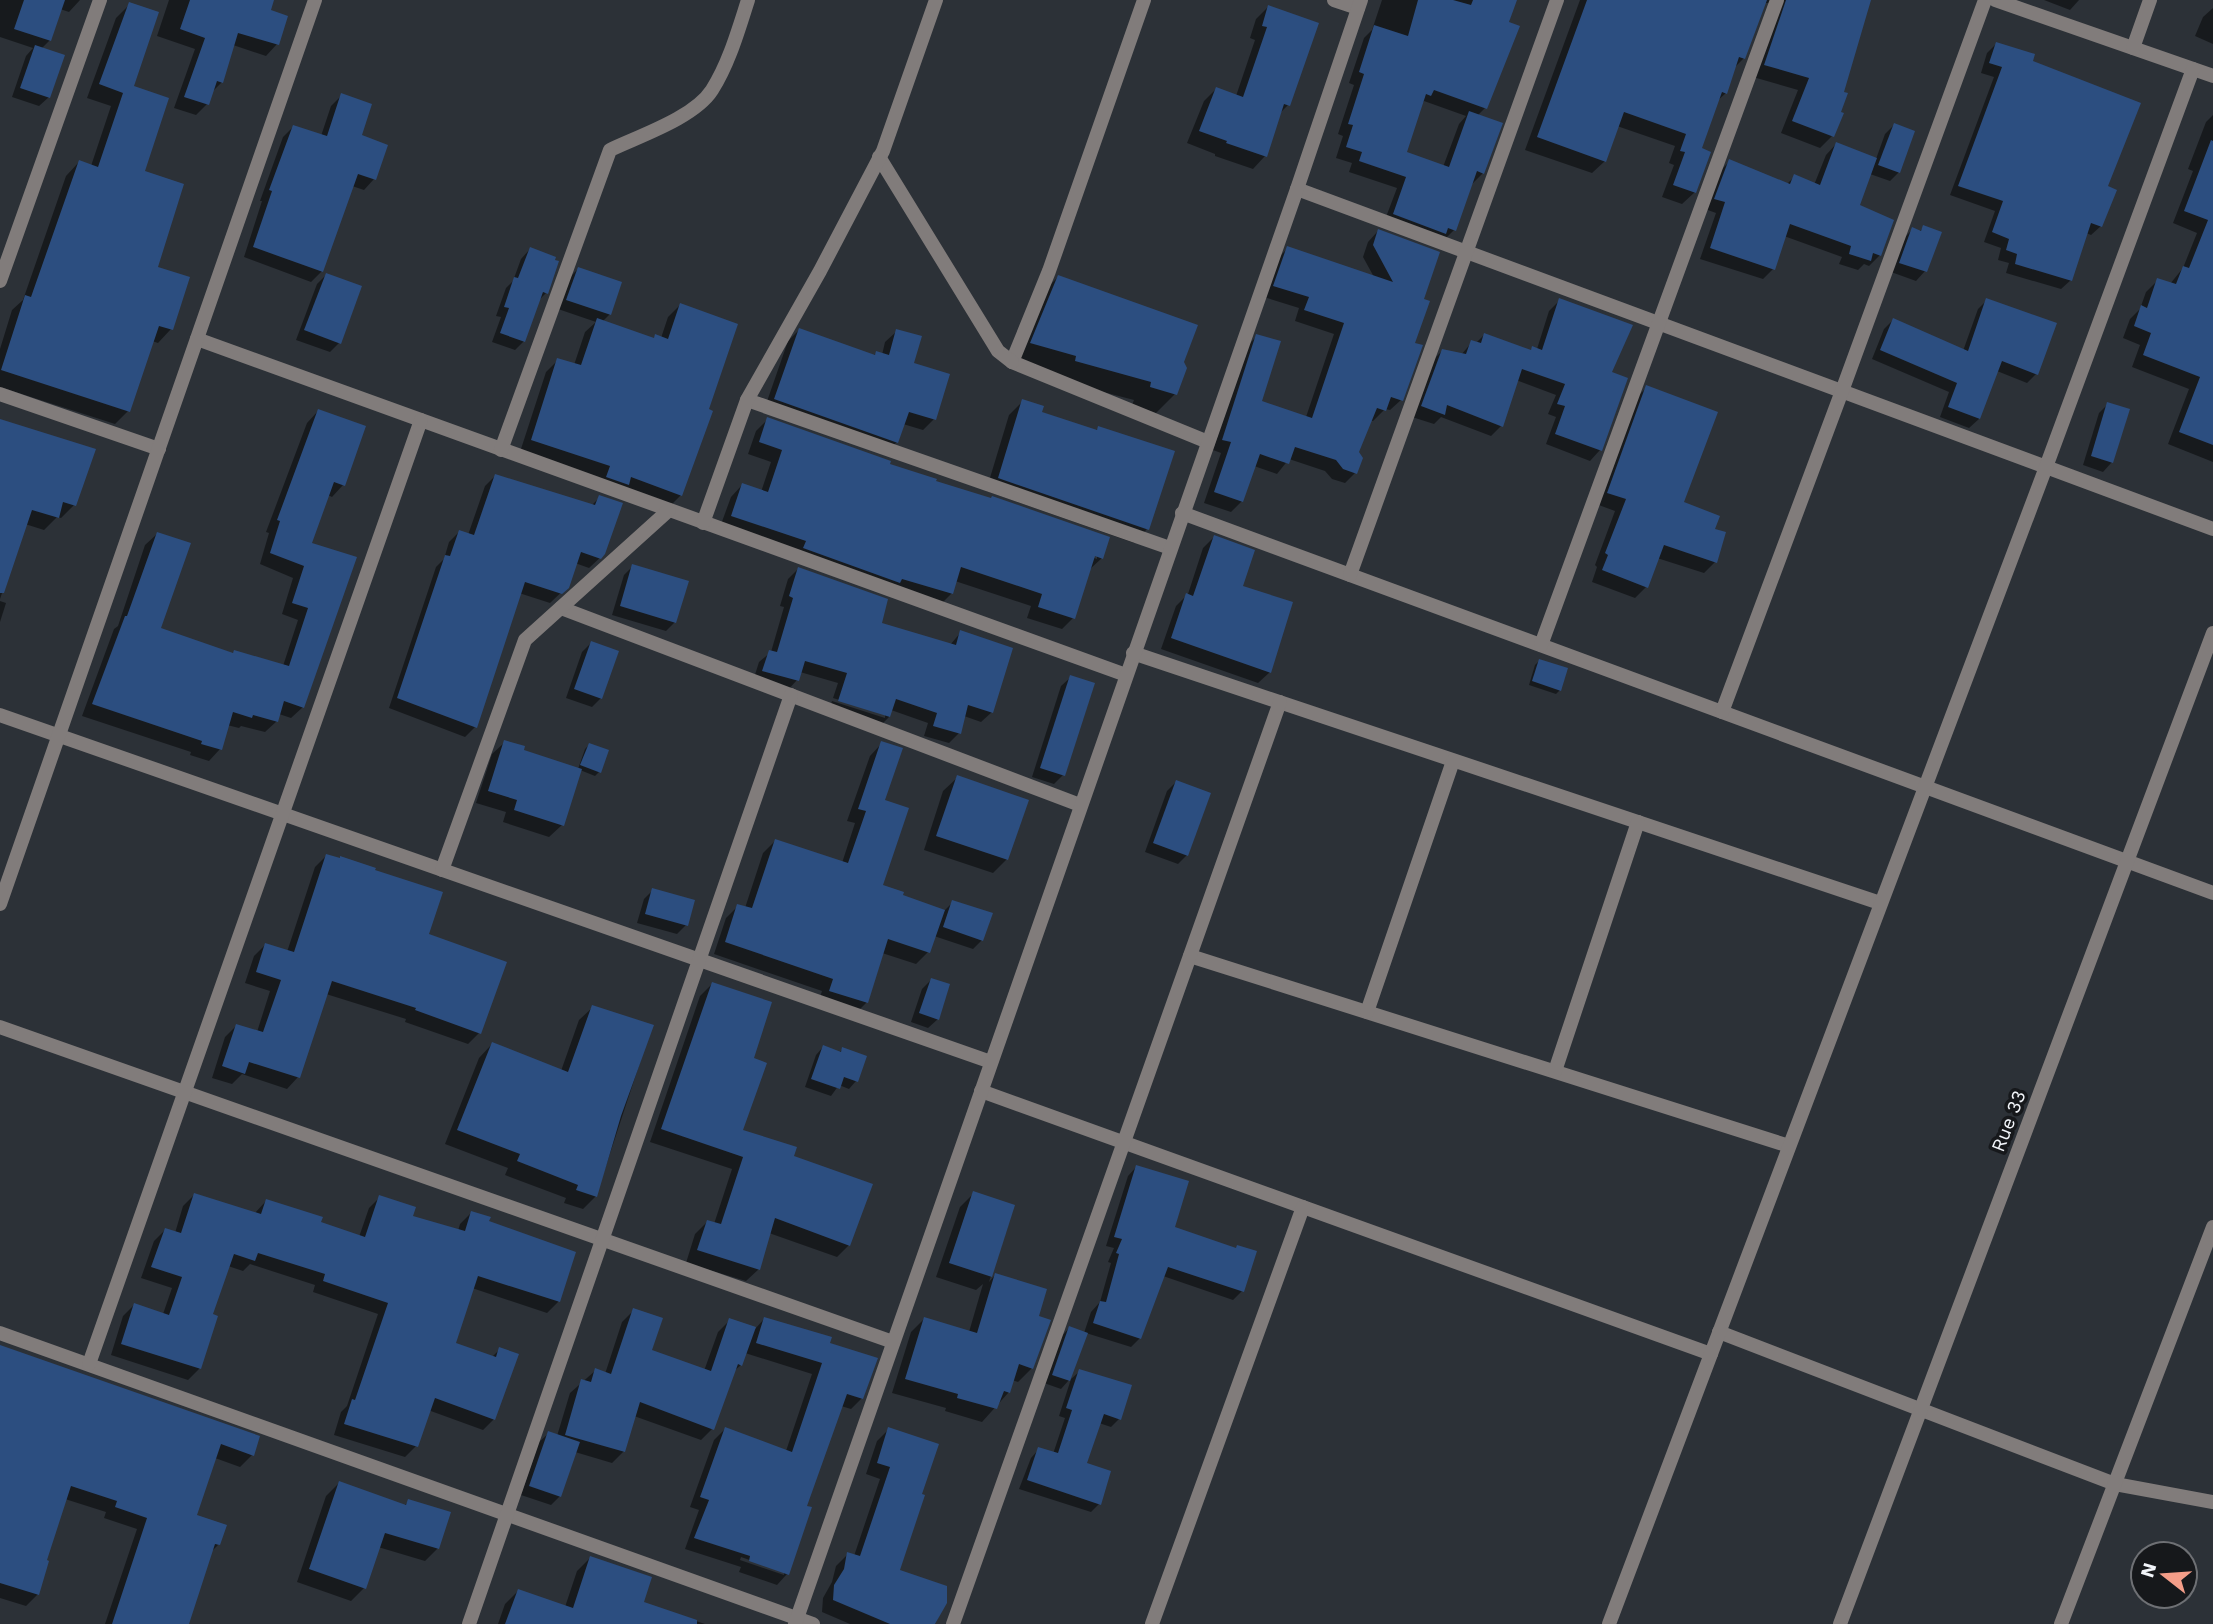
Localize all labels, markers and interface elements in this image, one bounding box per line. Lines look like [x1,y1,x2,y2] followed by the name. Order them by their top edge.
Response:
[1986,1087,2031,1155] street label: Rue 33
[2129,1540,2199,1610] north arrow
[2135,1560,2161,1580] text: N

